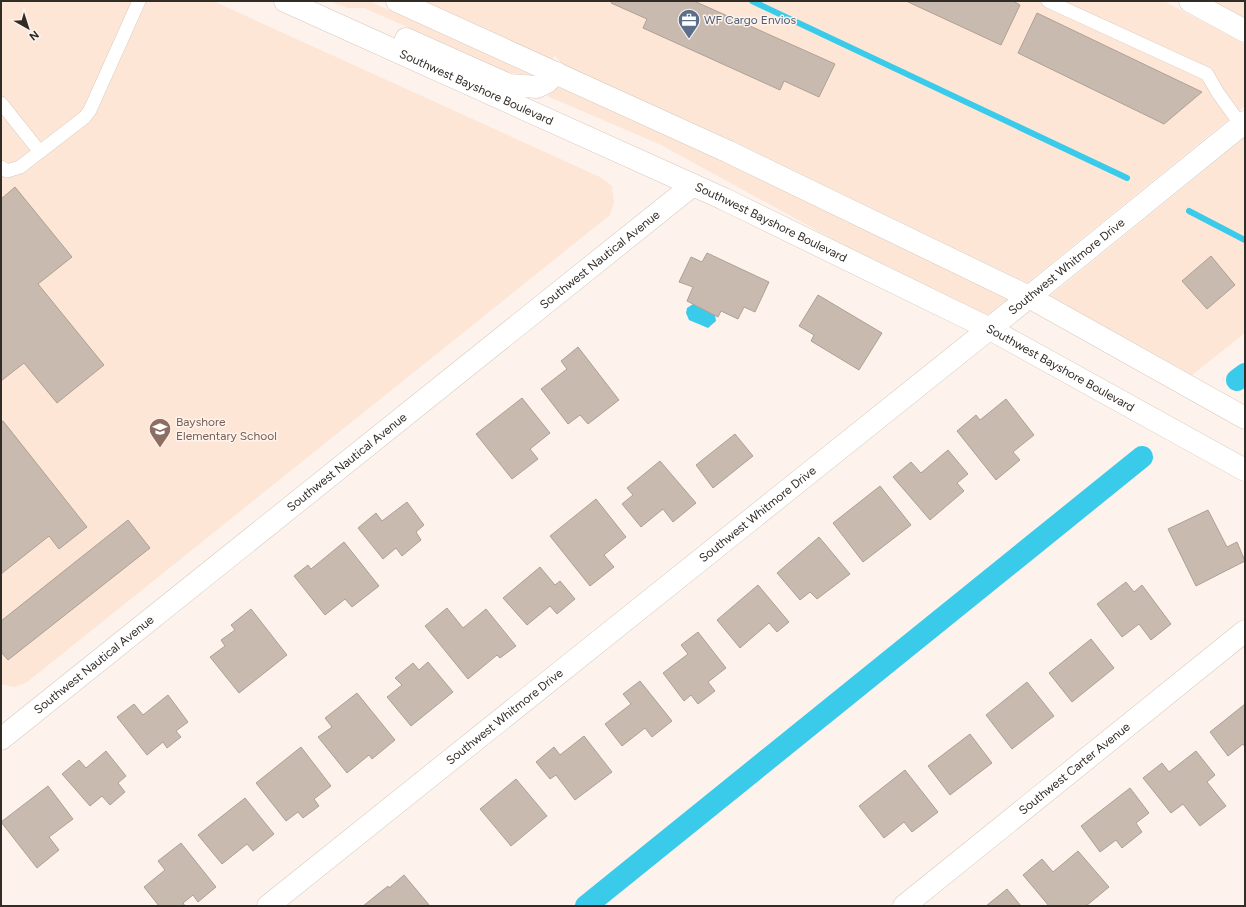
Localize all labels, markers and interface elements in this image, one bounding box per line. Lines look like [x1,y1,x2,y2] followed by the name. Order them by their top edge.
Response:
[676,7,702,40] office icon: WF Cargo Envios
[8,8,48,48] north arrow
[704,13,796,27] place label: WF Cargo Envios
[27,28,41,43] text: N
[397,47,555,128] street label: Southwest Bayshore Boulevard
[693,180,849,265] street label: Southwest Bayshore Boulevard
[537,207,663,312] street label: Southwest Nautical Avenue
[1006,215,1128,318] street label: Southwest Whitmore Drive
[984,321,1137,414] street label: Southwest Bayshore Boulevard
[284,410,410,514] street label: Southwest Nautical Avenue
[176,415,277,443] place label: Bayshore Elementary School
[147,416,173,449] school or university icon: Bayshore Elementary School
[696,463,819,565] street label: Southwest Whitmore Drive
[31,612,157,717] street label: Southwest Nautical Avenue
[443,666,566,768] street label: Southwest Whitmore Drive
[1016,719,1133,818] street label: Southwest Carter Avenue

